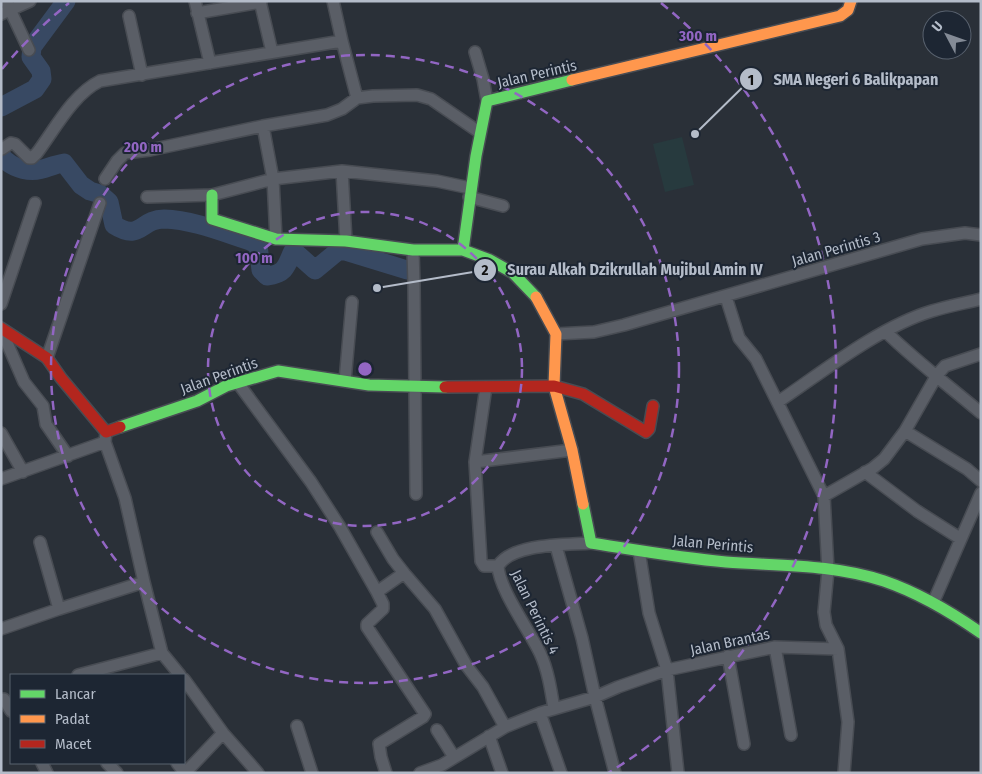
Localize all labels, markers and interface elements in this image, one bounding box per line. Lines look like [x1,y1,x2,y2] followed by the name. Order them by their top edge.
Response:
[922,10,972,60] north arrow
[928,18,947,35] text: U
[678,27,717,45] text: 300 m
[496,56,578,92] street label: Jalan Perintis
[738,64,948,95] callout: SMA Negeri 6 Balikpapan
[774,70,938,89] text: SMA Negeri 6 Balikpapan
[748,71,754,89] text: 1
[123,138,162,156] text: 200 m
[790,228,882,270] street label: Jalan Perintis 3
[235,249,273,267] text: 100 m
[473,254,773,285] callout: Surau Alkah Dzikrullah Mujibul Amin IV
[507,260,763,279] text: Surau Alkah Dzikrullah Mujibul Amin IV
[481,261,489,279] text: 2
[178,354,260,398] street label: Jalan Perintis
[356,360,374,378] centre of rings
[672,532,754,556] street label: Jalan Perintis
[507,567,563,657] street label: Jalan Perintis 4
[689,625,771,659] street label: Jalan Brantas
[10,674,185,764] legend
[55,685,96,703] text: Lancar
[55,710,90,728] text: Padat
[55,735,92,753] text: Macet

